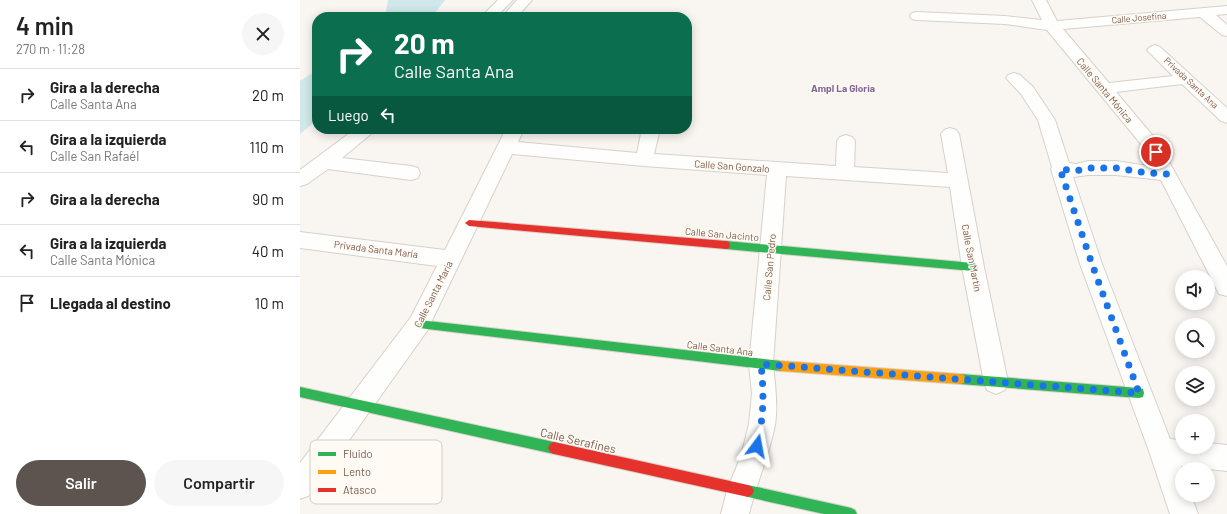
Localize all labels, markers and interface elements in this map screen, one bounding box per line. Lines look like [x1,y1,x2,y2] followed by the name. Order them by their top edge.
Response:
[1111,10,1167,25] street label: Calle Josefina
[16,11,74,40] text: 4 min
[242,13,284,55] button: close
[394,26,455,60] text: 20 m
[328,28,380,80] icon: right
[16,41,85,57] text: 270 m · 11:28
[1074,55,1136,125] street label: Calle Santa Mónica
[1162,55,1221,111] street label: Privada Santa Ana
[394,60,514,82] text: Calle Santa Ana
[50,78,160,96] text: Gira a la derecha
[811,82,875,94] district label: Ampl La Gloria
[16,84,38,106] icon: right
[252,86,284,104] text: 20 m
[50,96,137,112] text: Calle Santa Ana
[377,104,399,126] icon: left
[328,106,369,124] text: Luego
[50,130,166,148] text: Gira a la izquierda
[1139,135,1173,169] pin
[16,136,38,158] icon: left
[250,138,284,156] text: 110 m
[1145,141,1167,163] icon: arrive
[50,148,139,164] text: Calle San Rafaél
[694,157,770,175] street label: Calle San Gonzalo
[16,188,38,210] icon: right
[50,190,160,208] text: Gira a la derecha
[252,190,284,208] text: 90 m
[960,223,984,293] street label: Calle San Martín
[684,225,760,243] street label: Calle San Jacinto
[760,233,778,301] street label: Calle San Pedro
[50,234,166,252] text: Gira a la izquierda
[333,238,419,260] street label: Privada Santa María
[16,240,38,262] icon: left
[252,242,284,260] text: 40 m
[50,252,155,268] text: Calle Santa Mónica
[411,259,455,329] street label: Calle Santa María
[1175,270,1215,502] map controls
[1175,270,1215,310] button: sound
[16,292,38,314] icon: arrive
[50,294,171,312] text: Llegada al destino
[255,294,284,312] text: 10 m
[1175,318,1215,358] button: search
[686,338,754,358] street label: Calle Santa Ana
[1175,366,1215,406] button: layers
[1175,414,1215,454] button: +
[539,425,618,456] street label: Calle Serafines
[736,425,778,467] position arrow
[310,440,442,504] legend
[343,447,372,460] text: Fluido
[16,460,146,506] button: Salir
[154,460,284,506] button: Compartir
[1175,462,1215,502] button: −
[343,465,371,478] text: Lento
[343,483,376,496] text: Atasco

